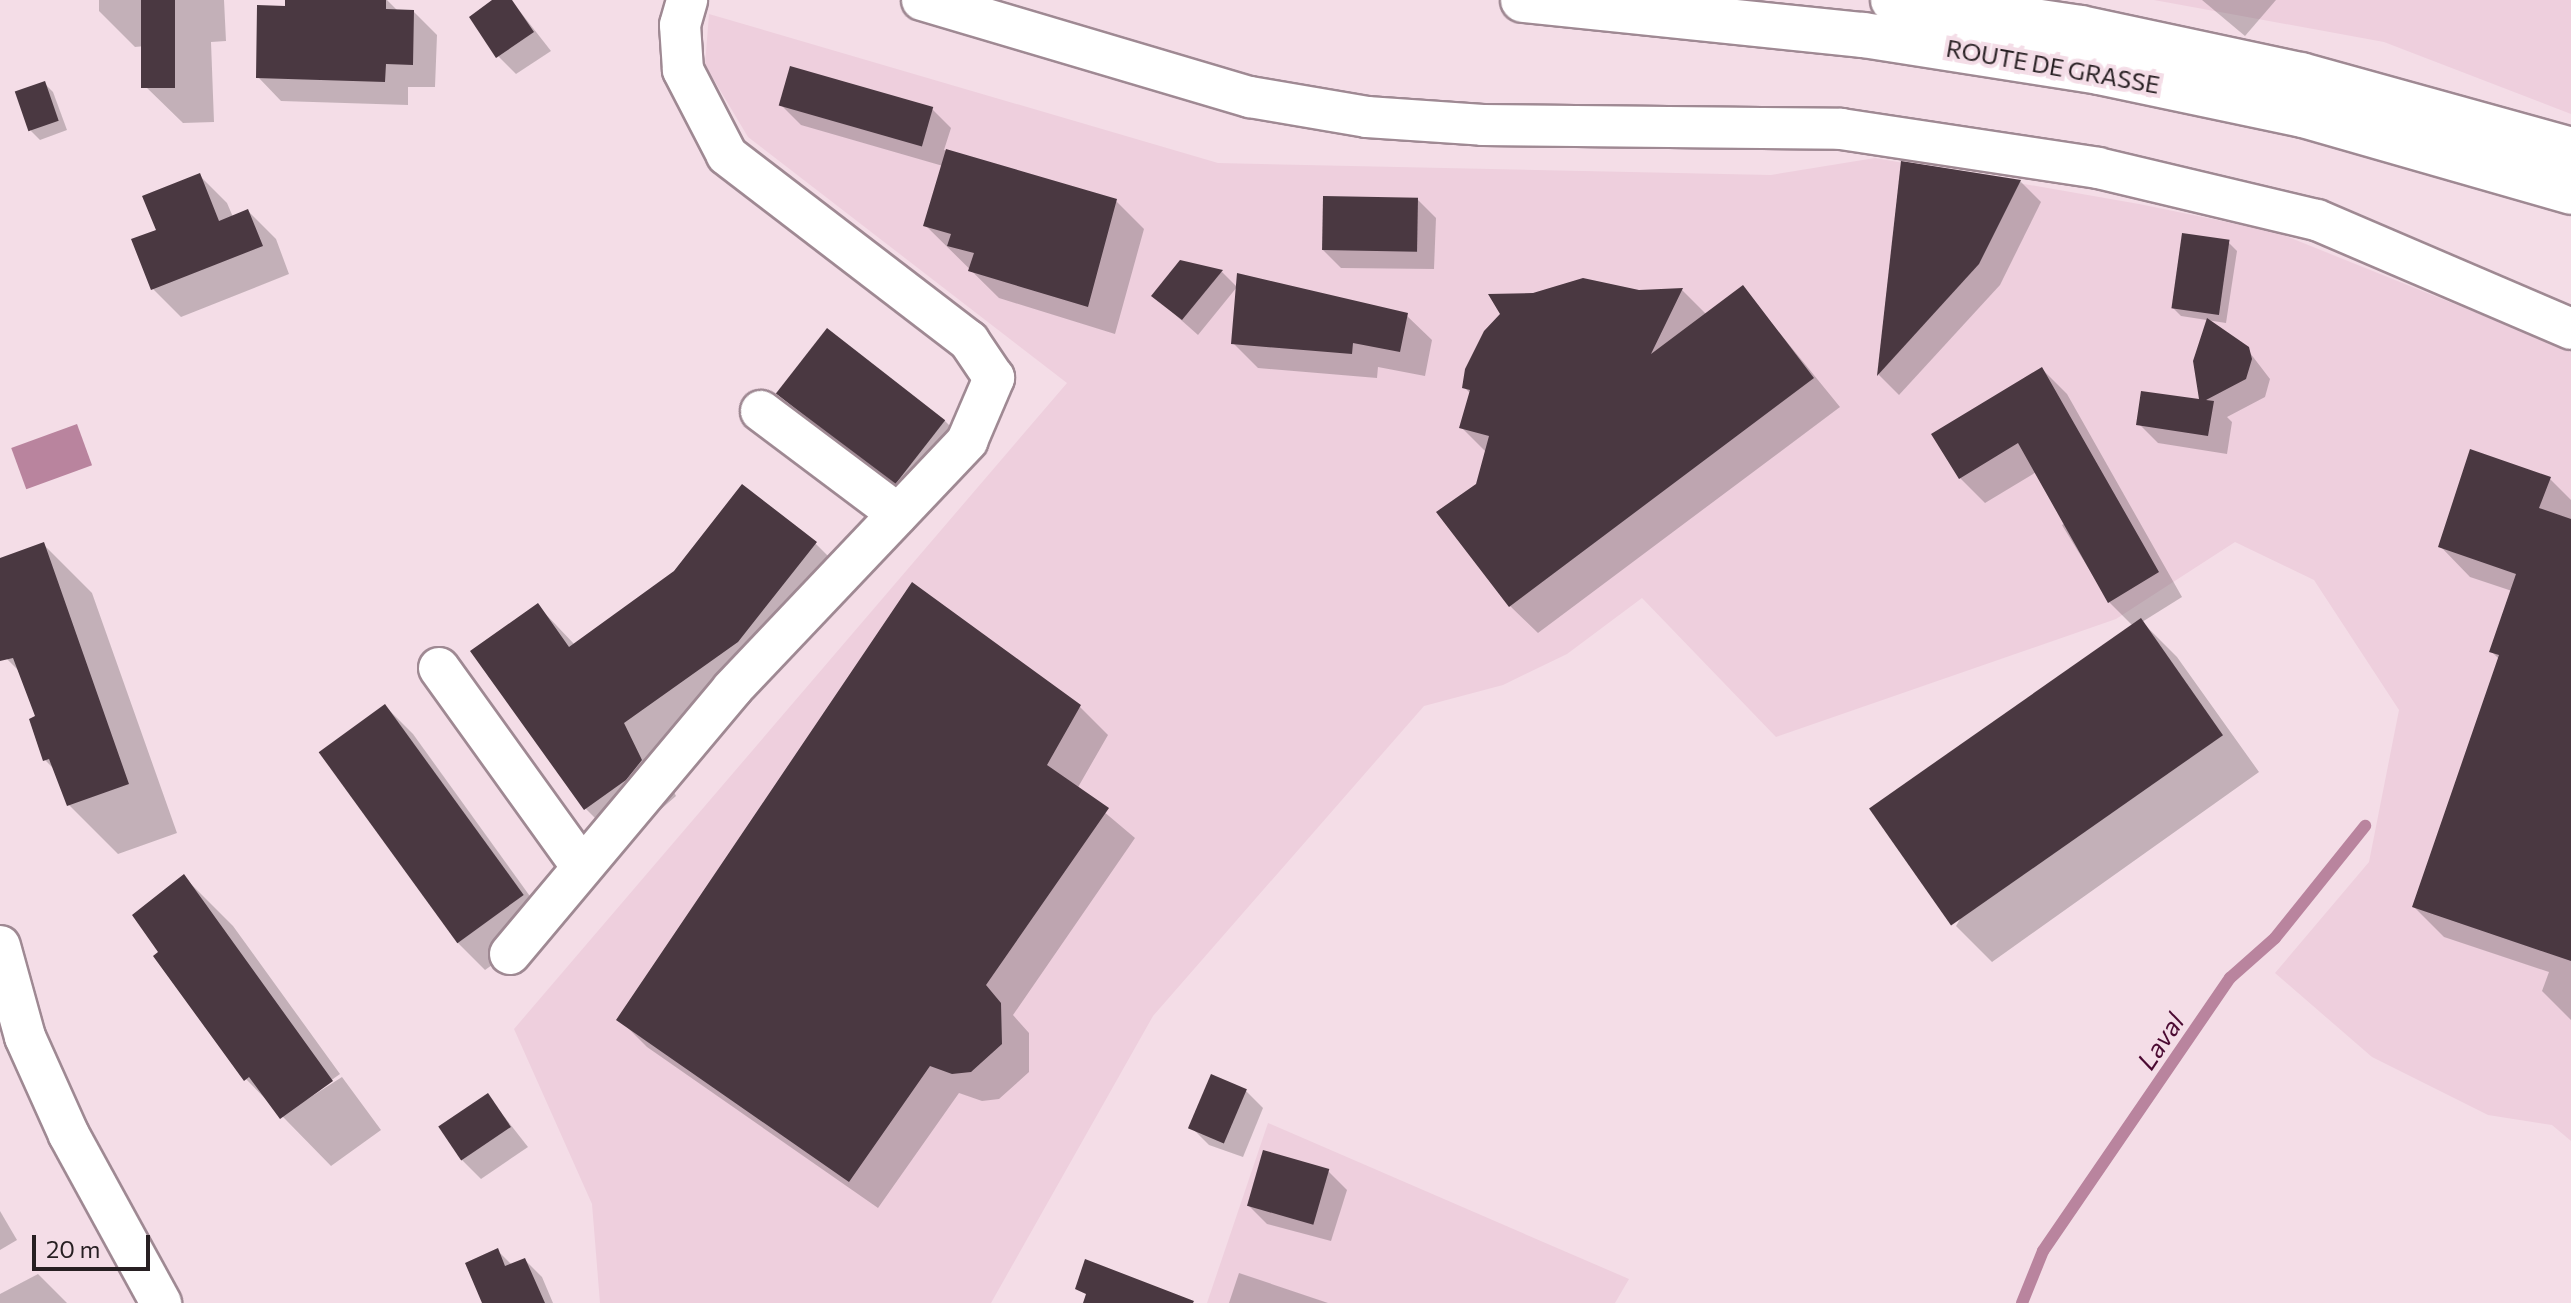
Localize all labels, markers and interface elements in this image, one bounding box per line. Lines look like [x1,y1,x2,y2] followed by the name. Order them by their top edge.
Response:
[1944,33,2162,99] street label: ROUTE DE GRASSE
[2130,1007,2190,1075] water label: Laval
[36,1219,154,1269] scale bar
[46,1234,100,1263] text: 20 m

